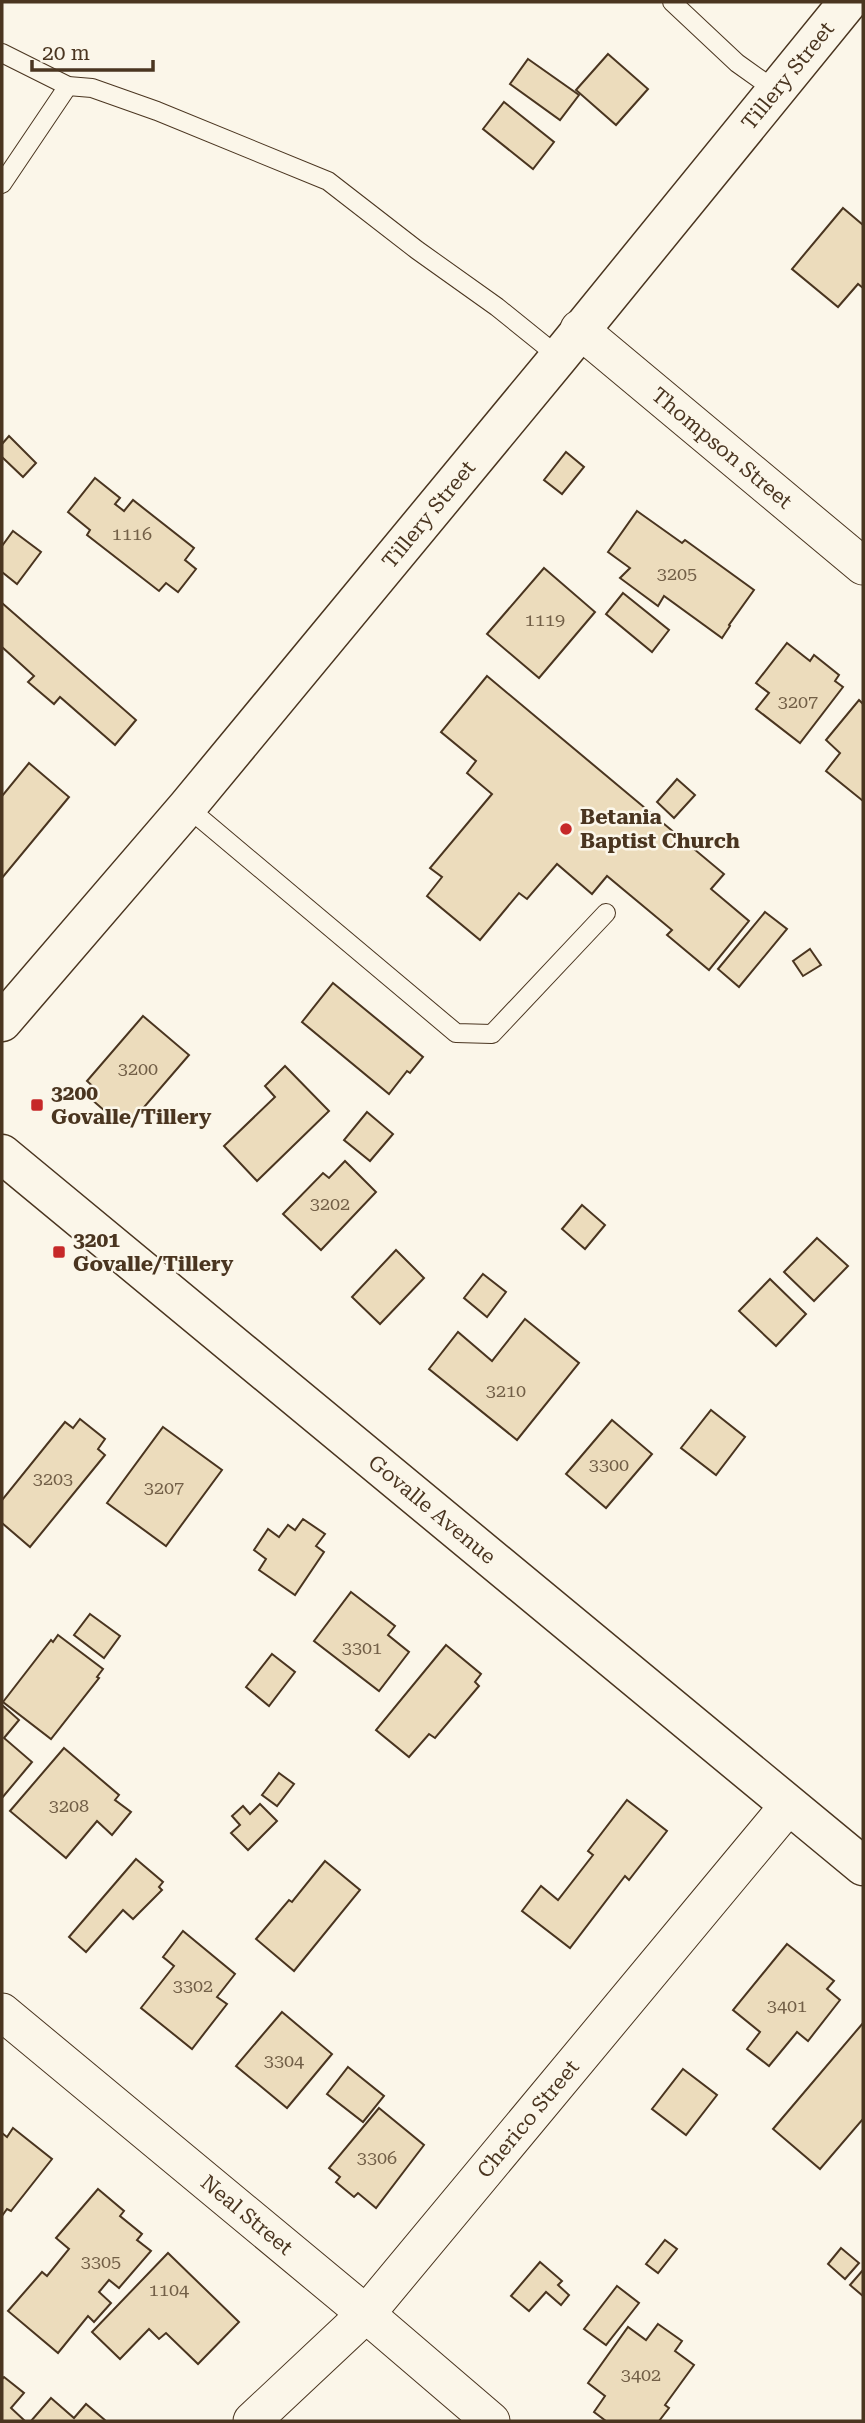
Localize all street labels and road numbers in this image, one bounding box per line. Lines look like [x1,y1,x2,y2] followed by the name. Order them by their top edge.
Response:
[737,17,839,135] street label: Tillery Street
[647,383,797,514] street label: Thompson Street
[377,456,480,573] street label: Tillery Street
[364,1450,500,1569] street label: Govalle Avenue
[472,2055,584,2183] street label: Cherico Street
[196,2170,297,2260] street label: Neal Street

